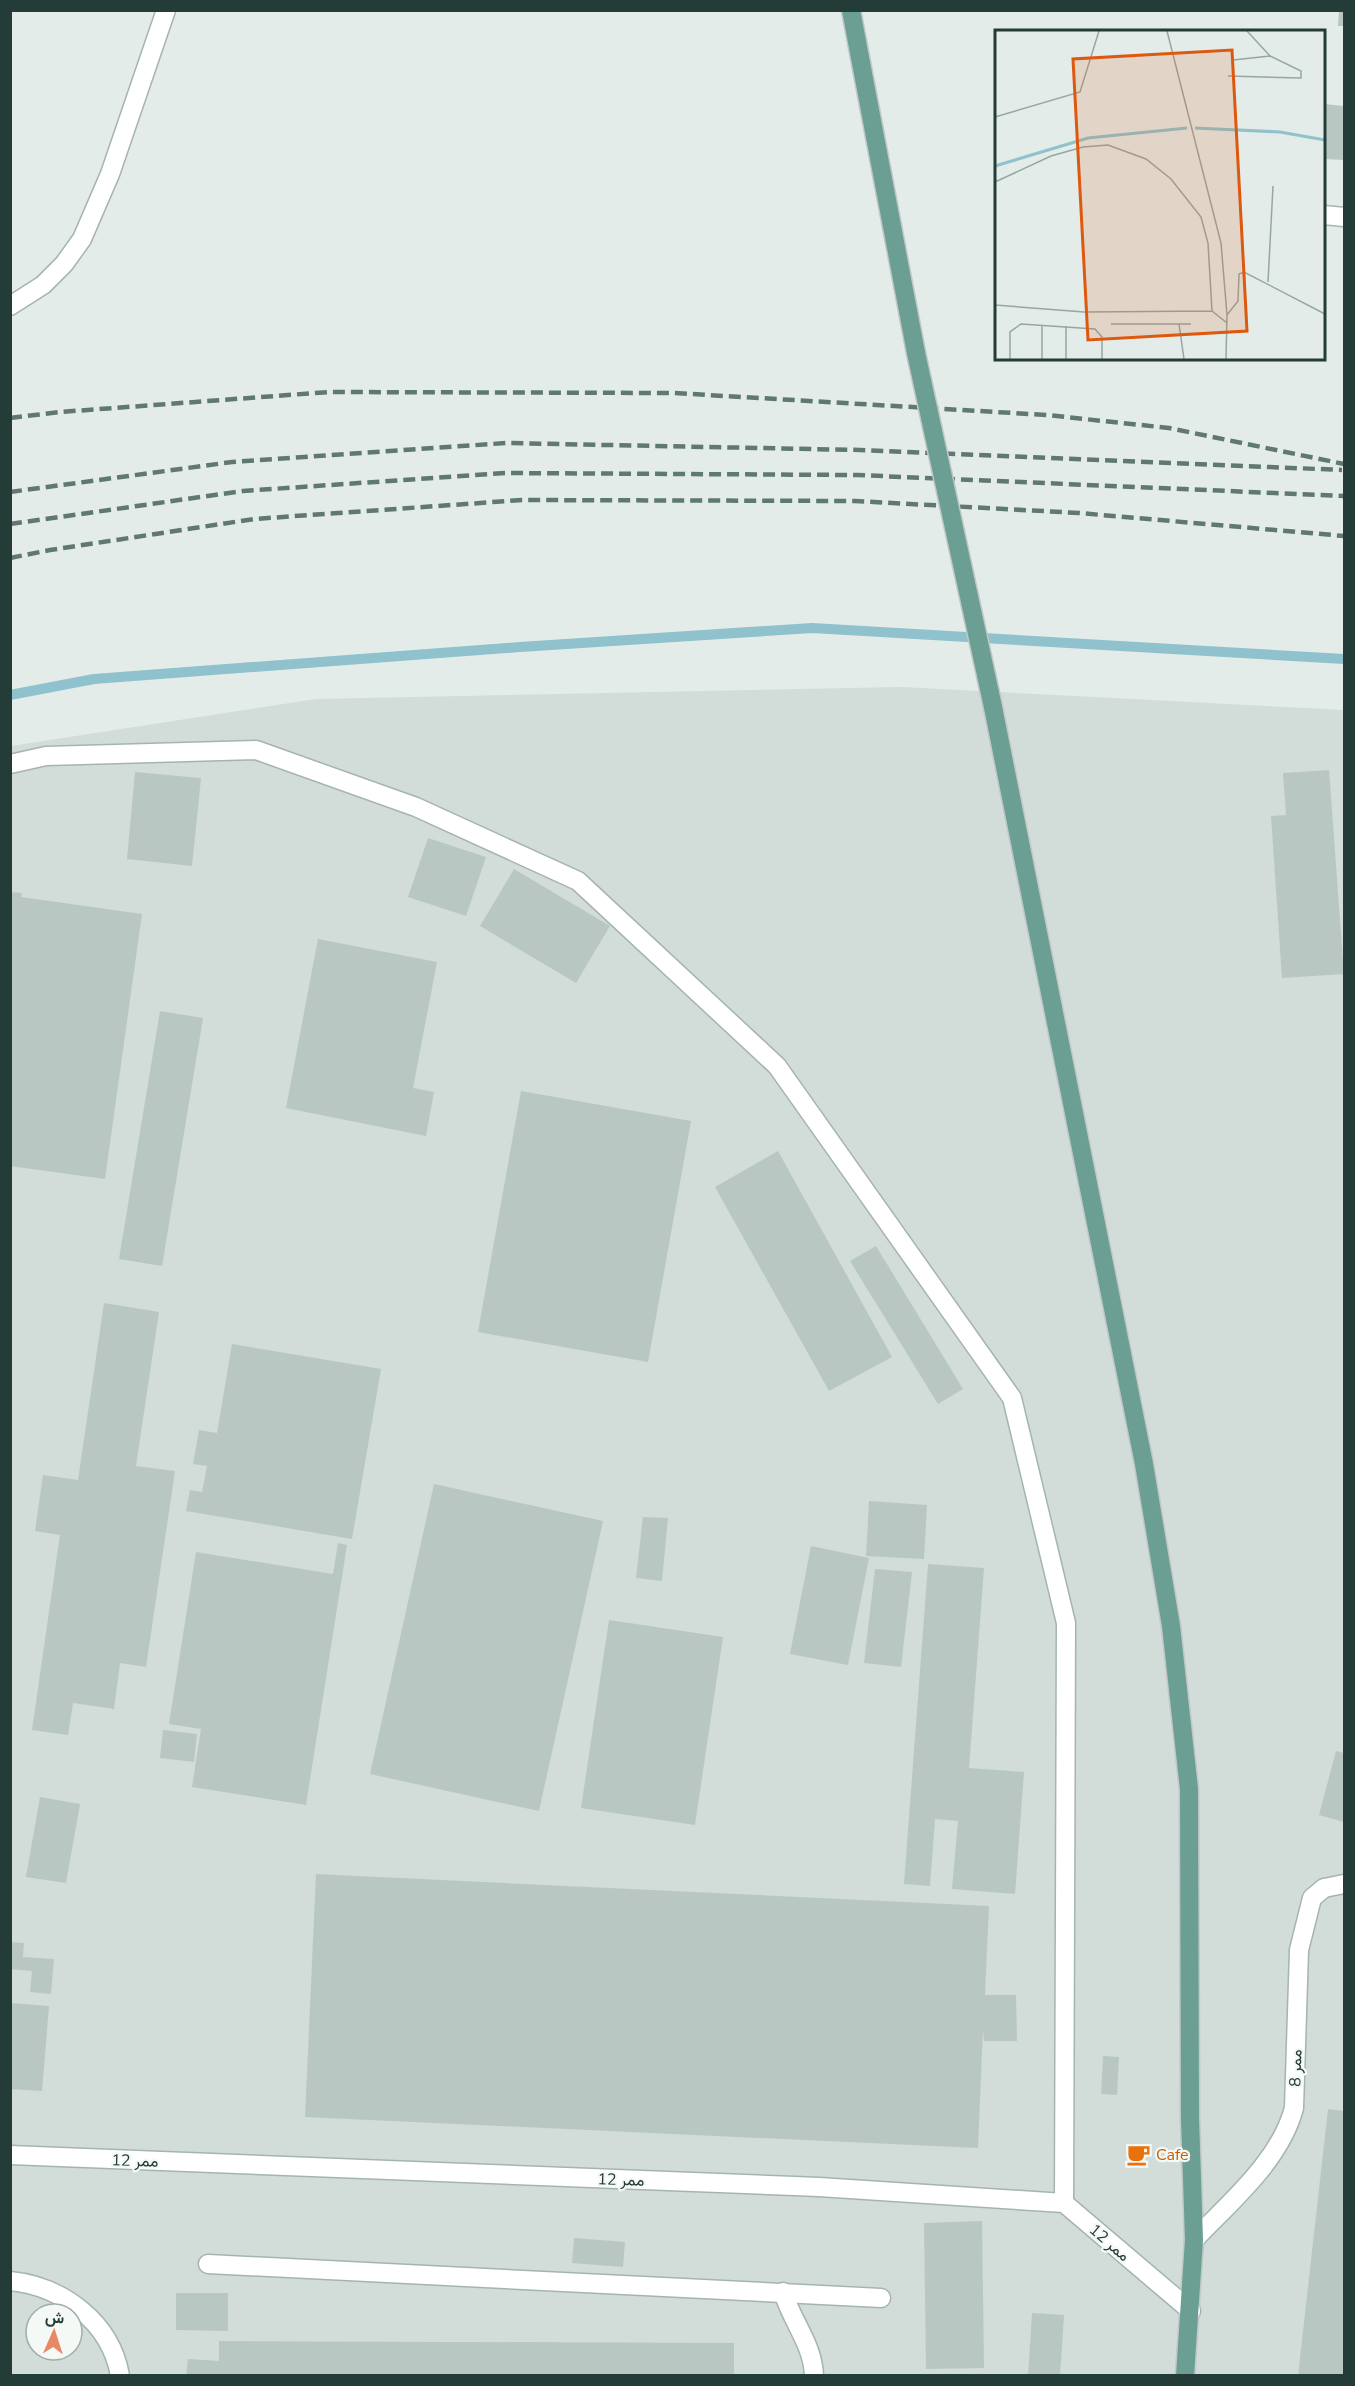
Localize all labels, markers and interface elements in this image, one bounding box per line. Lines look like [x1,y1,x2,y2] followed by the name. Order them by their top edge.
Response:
[995,30,1325,360] inset map
[1284,2049,1308,2087] street label: ممر 8
[1125,2141,1151,2167] cafe icon: Cafe
[1156,2144,1189,2166] place label: Cafe
[111,2149,159,2173] street label: ممر 12
[597,2168,645,2192] street label: ممر 12
[1084,2219,1134,2267] street label: ممر 12
[24,2302,84,2362] north arrow
[45,2307,65,2330] text: ش

